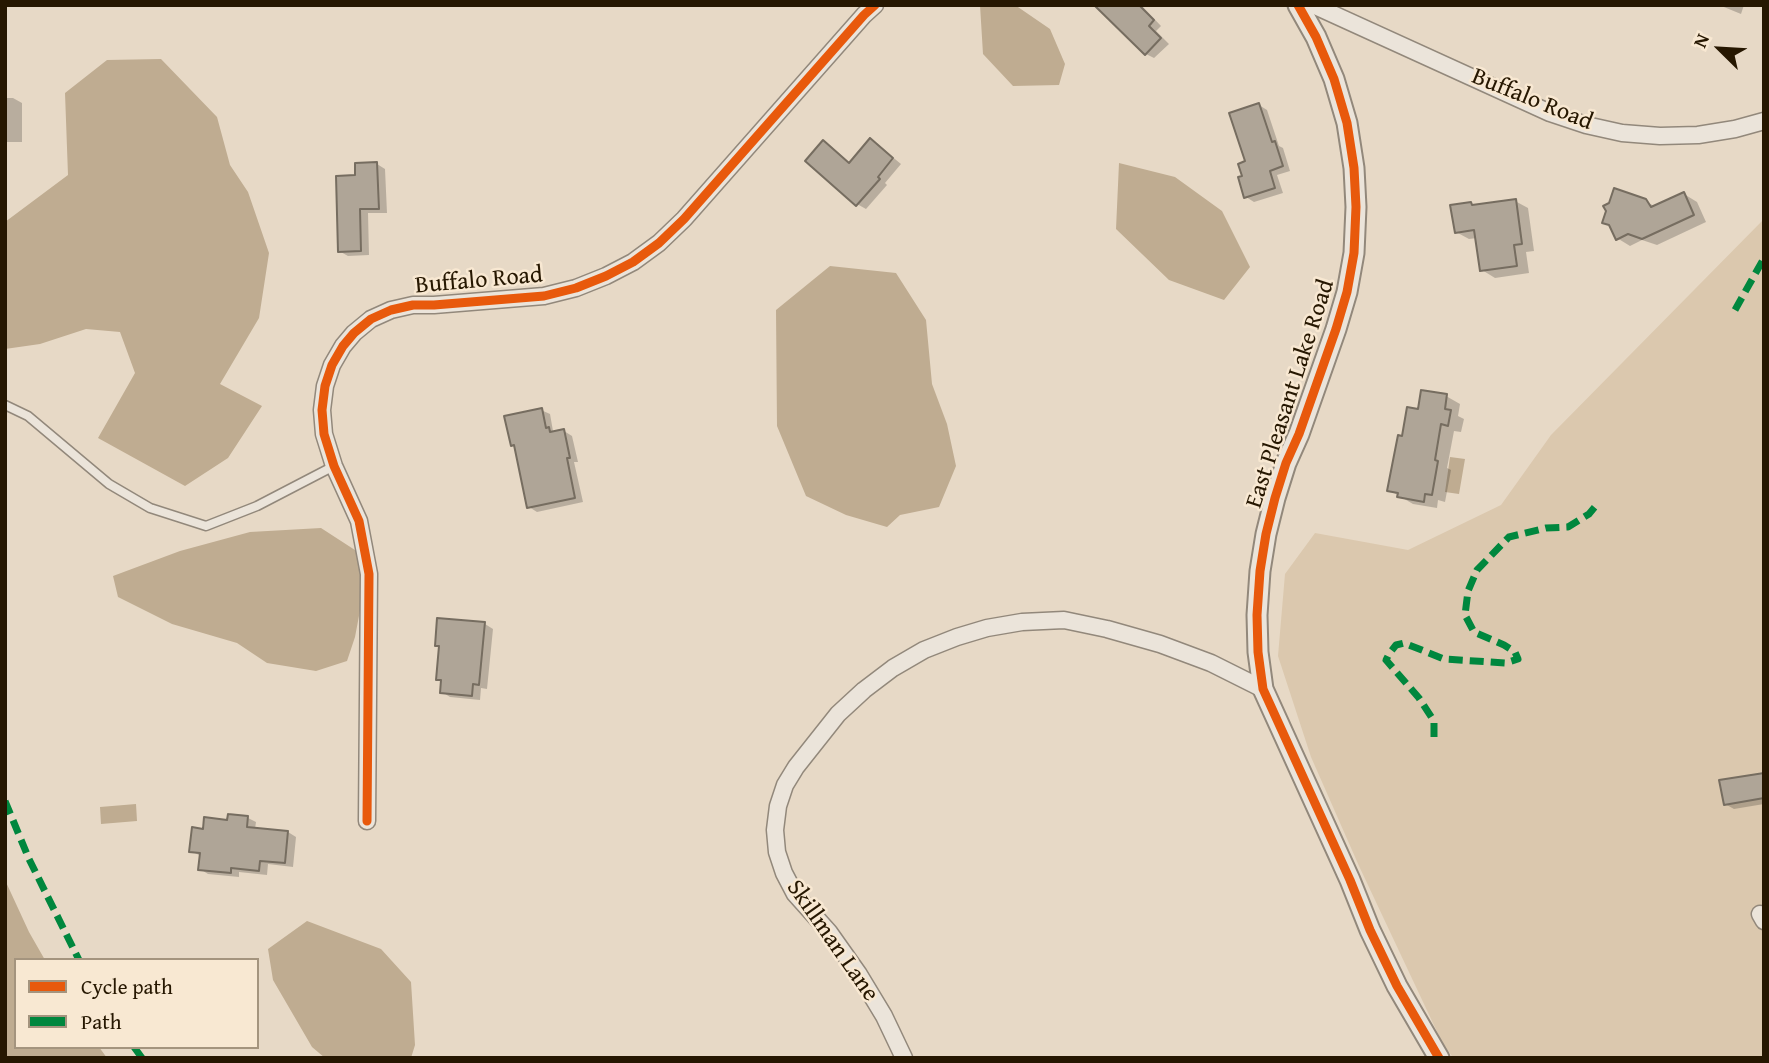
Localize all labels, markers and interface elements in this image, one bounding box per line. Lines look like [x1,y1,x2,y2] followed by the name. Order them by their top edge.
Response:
[1685,14,1755,84] north arrow
[1685,29,1716,52] text: N
[1467,63,1597,137] street label: Buffalo Road
[414,261,544,301] street label: Buffalo Road
[1240,276,1342,512] street label: East Pleasant Lake Road
[780,875,884,1007] street label: Skillman Lane
[14,958,259,1049] legend
[81,971,173,1002] text: Cycle path
[81,1006,121,1037] text: Path

